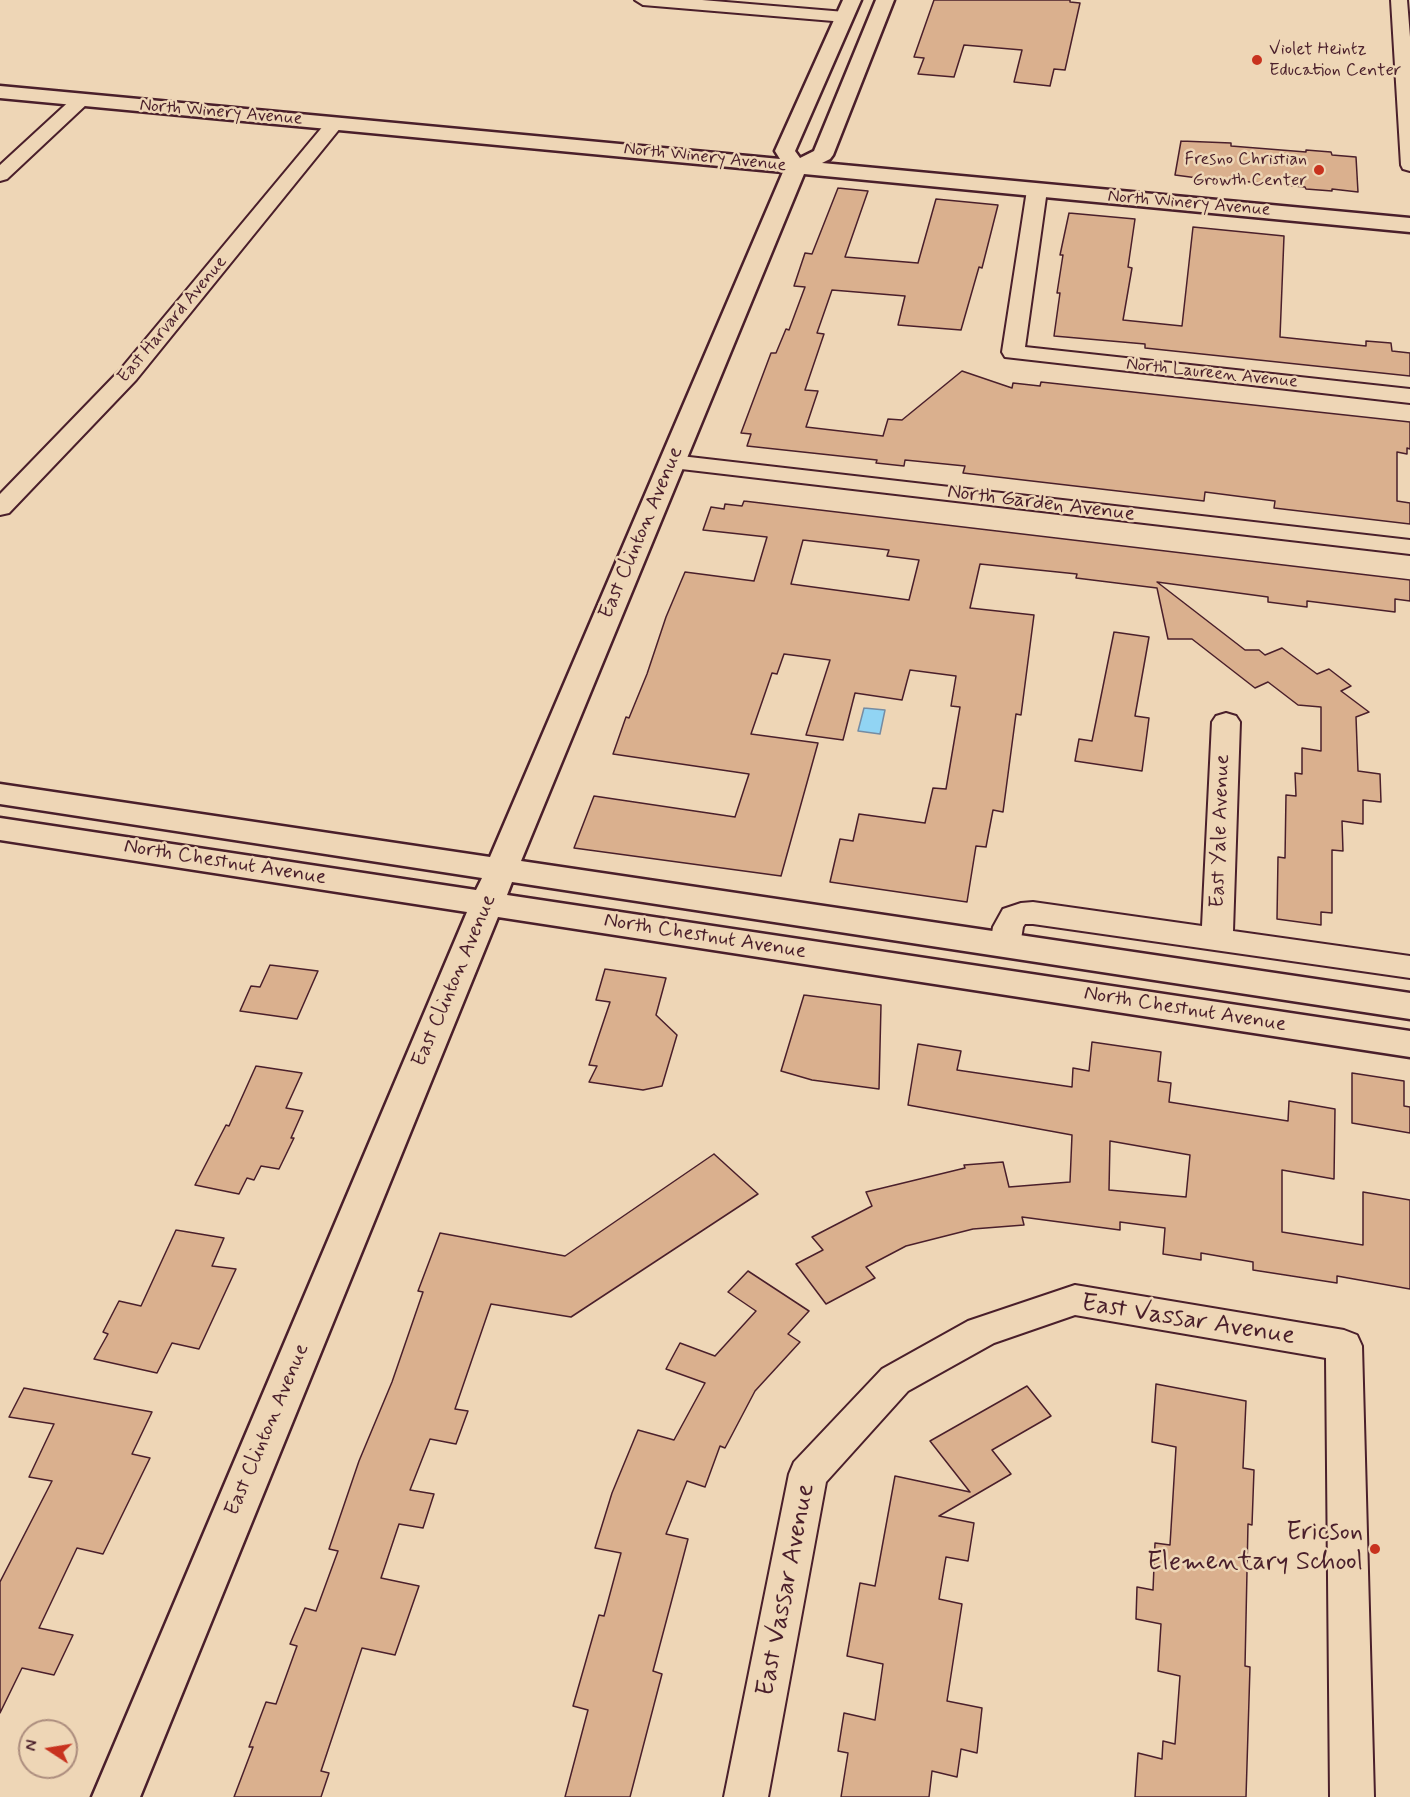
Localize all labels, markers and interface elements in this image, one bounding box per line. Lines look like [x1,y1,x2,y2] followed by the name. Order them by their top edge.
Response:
[1269,39,1401,82] place label: Violet Heintz Education Center
[1250,53,1264,67] marker: Violet Heintz Education Center
[139,95,303,131] street label: North Winery Avenue
[623,139,787,177] street label: North Winery Avenue
[1185,149,1307,192] place label: Fresno Christian Growth Center
[1312,163,1326,177] marker: Fresno Christian Growth Center
[1107,186,1271,222] street label: North Winery Avenue
[114,252,232,388] street label: East Harvard Avenue
[1125,354,1299,394] street label: North Laureen Avenue
[594,443,690,623] street label: East Clinton Avenue
[946,480,1136,528] street label: North Garden Avenue
[1206,754,1236,908] street label: East Yale Avenue
[122,835,328,891] street label: North Chestnut Avenue
[407,891,503,1071] street label: East Clinton Avenue
[602,909,808,965] street label: North Chestnut Avenue
[1082,982,1288,1038] street label: North Chestnut Avenue
[1079,1289,1297,1353] street label: East Vassar Avenue
[220,1340,316,1520] street label: East Clinton Avenue
[751,1481,823,1699] street label: East Vassar Avenue
[1147,1518,1363,1580] place label: Ericson Elementary School
[1368,1542,1382,1556] marker: Ericson Elementary School
[18,1719,78,1779] north arrow
[20,1738,43,1753] text: N

